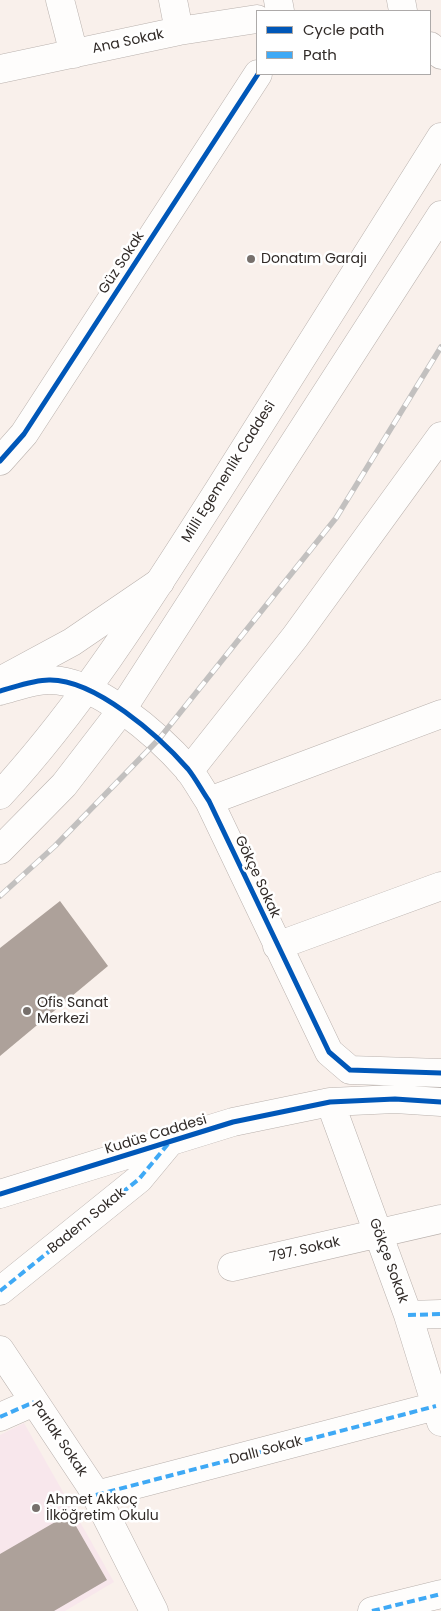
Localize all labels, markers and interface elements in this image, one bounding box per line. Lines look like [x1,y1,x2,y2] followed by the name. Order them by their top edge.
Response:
[256,10,431,75] legend
[303,19,384,40] text: Cycle path
[91,26,165,58] street label: Ana Sokak
[303,44,337,65] text: Path
[96,229,148,297] street label: Güz Sokak
[261,251,367,267] place label: Donatım Garajı
[245,253,257,265] marker: Donatım Garajı
[179,398,279,546] street label: Milli Egemenlik Caddesi
[231,833,283,921] street label: Gökçe Sokak
[37,995,108,1028] place label: Ofis Sanat Merkezi
[21,1005,33,1017] marker: Ofis Sanat Merkezi
[103,1112,209,1158] street label: Kudüs Caddesi
[45,1184,129,1258] street label: Badem Sokak
[365,1216,411,1306] street label: Gökçe Sokak
[268,1234,342,1266] street label: 797. Sokak
[28,1398,90,1480] street label: Parlak Sokak
[228,1433,304,1469] street label: Dallı Sokak
[46,1492,159,1524] place label: Ahmet Akkoç İlköğretim Okulu
[30,1502,42,1514] marker: Ahmet Akkoç İlköğretim Okulu

